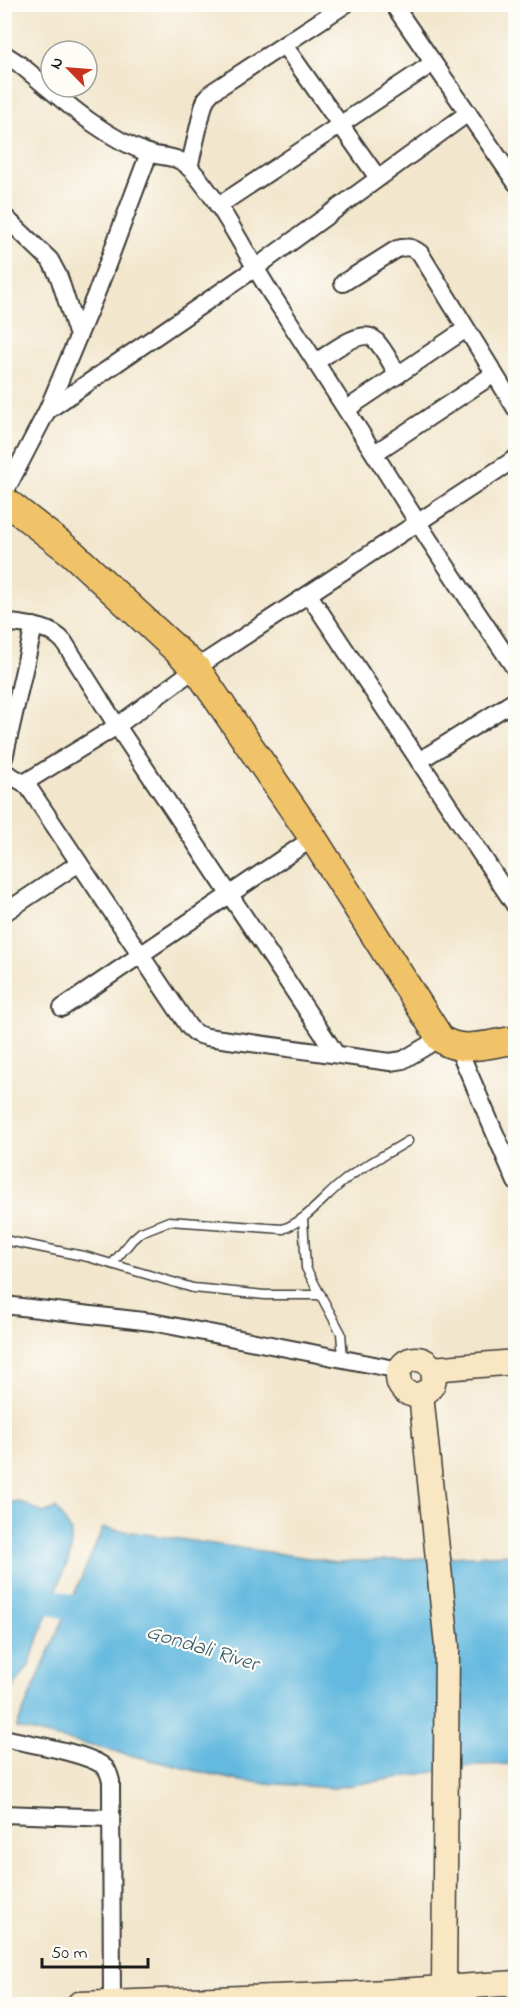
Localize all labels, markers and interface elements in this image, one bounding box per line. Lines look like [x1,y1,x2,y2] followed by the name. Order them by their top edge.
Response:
[39,39,99,99] north arrow
[44,53,70,73] text: N
[142,1617,265,1682] water label: Gondali River
[42,1931,148,1969] scale bar
[51,1941,88,1967] text: 50 m

